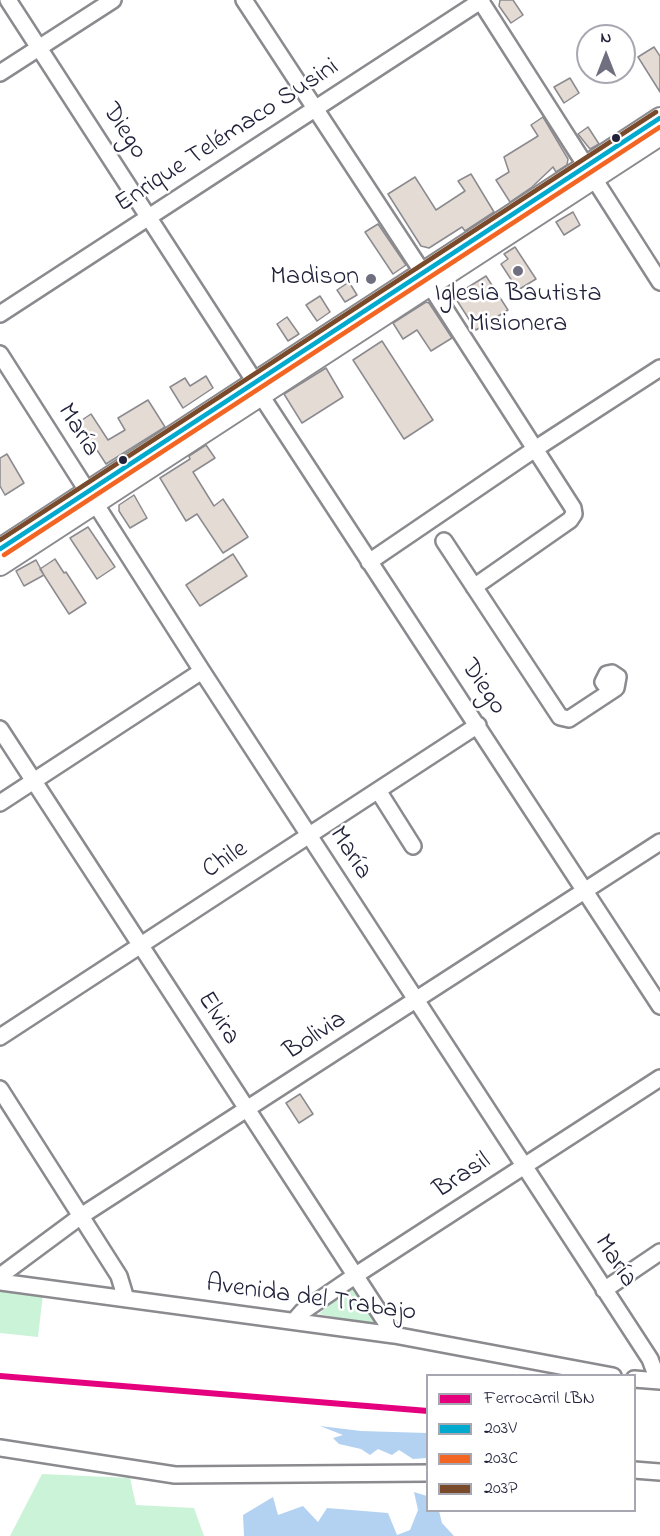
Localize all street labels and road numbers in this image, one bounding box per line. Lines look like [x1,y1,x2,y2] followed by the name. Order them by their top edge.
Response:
[110,53,346,221] street label: Enrique Telémaco Susini
[93,98,153,166] street label: Diego
[49,399,105,463] street label: María
[452,654,512,722] street label: Diego
[321,822,377,886] street label: María
[198,835,254,887] street label: Chile
[189,987,245,1051] street label: Elvira
[279,1005,353,1069] street label: Bolivia
[429,1147,497,1207] street label: Brasil
[586,1230,642,1294] street label: María
[204,1270,418,1330] street label: Avenida del Trabajo

